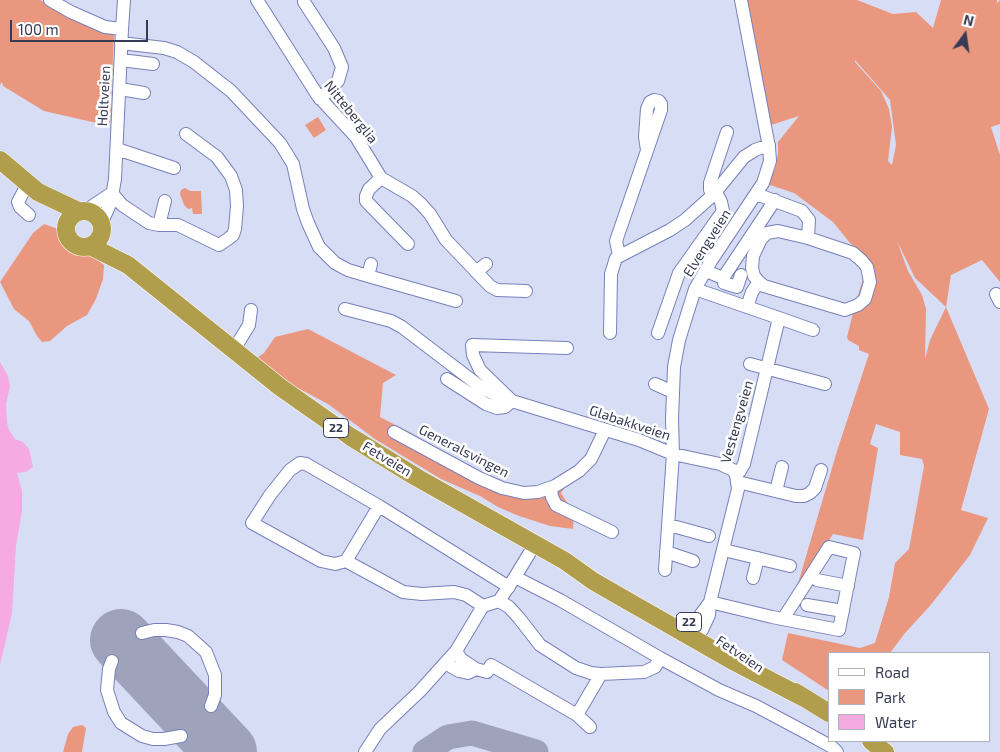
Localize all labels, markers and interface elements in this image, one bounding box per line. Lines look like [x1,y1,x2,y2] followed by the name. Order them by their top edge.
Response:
[12,10,150,42] scale bar
[940,10,990,60] north arrow
[962,10,976,29] text: N
[18,20,59,38] text: 100 m
[94,65,114,127] street label: Holtveien
[321,77,381,147] street label: Nitteberglia
[680,206,734,280] street label: Elvengveien
[717,379,757,465] street label: Vestengveien
[587,402,673,444] street label: Glabakkveien
[324,418,348,438] road number: 22
[416,421,512,481] street label: Generalsvingen
[359,438,415,480] street label: Fetveien
[676,612,702,632] road number: 22
[713,632,767,676] street label: Fetveien
[828,652,990,742] legend
[875,663,910,681] text: Road
[875,688,906,706] text: Park
[875,713,917,731] text: Water

